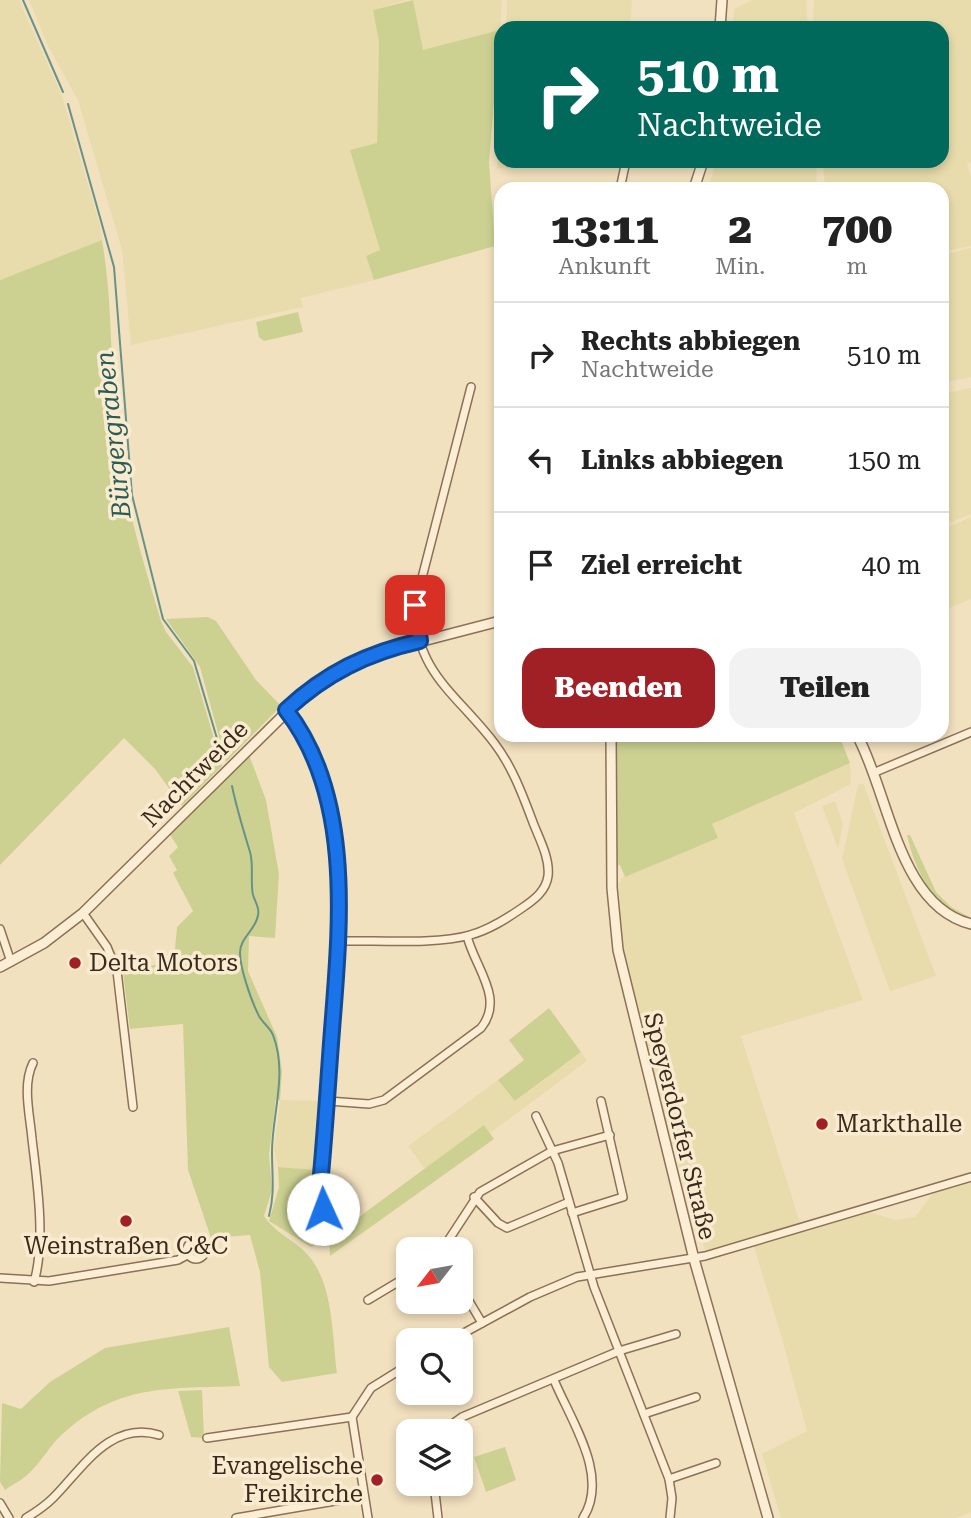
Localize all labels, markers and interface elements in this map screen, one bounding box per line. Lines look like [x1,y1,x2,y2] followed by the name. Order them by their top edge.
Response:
[637,47,779,104] text: 510 m
[522,49,613,140] icon: right
[637,106,822,144] text: Nachtweide
[551,204,659,253] text: 13:11
[728,204,752,253] text: 2
[822,204,892,253] text: 700
[559,253,651,280] text: Ankunft
[715,253,765,280] text: Min.
[847,253,868,280] text: m
[581,326,800,356] text: Rechts abbiegen
[522,336,560,374] icon: right
[847,340,921,370] text: 510 m
[89,350,137,521] water label: Bürgergraben
[581,356,714,383] text: Nachtweide
[522,441,560,479] icon: left
[581,445,784,475] text: Links abbiegen
[847,445,921,475] text: 150 m
[522,546,560,584] icon: arrive
[581,550,742,580] text: Ziel erreicht
[862,550,921,580] text: 40 m
[385,575,445,635] pin
[396,586,434,624] icon: arrive
[522,648,715,728] button: Beenden
[729,648,921,728] button: Teilen
[136,715,254,833] street label: Nachtweide
[89,949,238,977] place label: Delta Motors
[67,955,83,971] marker: Delta Motors
[638,1010,722,1242] street label: Speyerdorfer Straße
[836,1110,962,1138] place label: Markthalle
[814,1116,830,1132] marker: Markthalle
[286,1172,360,1246] position arrow
[118,1213,134,1229] marker: Weinstraßen C&C
[24,1232,228,1260] place label: Weinstraßen C&C
[396,1237,472,1314] north arrow
[396,1237,473,1496] map controls
[396,1328,473,1405] button: search
[396,1419,473,1496] button: layers
[211,1452,363,1508] place label: Evangelische Freikirche
[369,1472,385,1488] marker: Evangelische Freikirche

